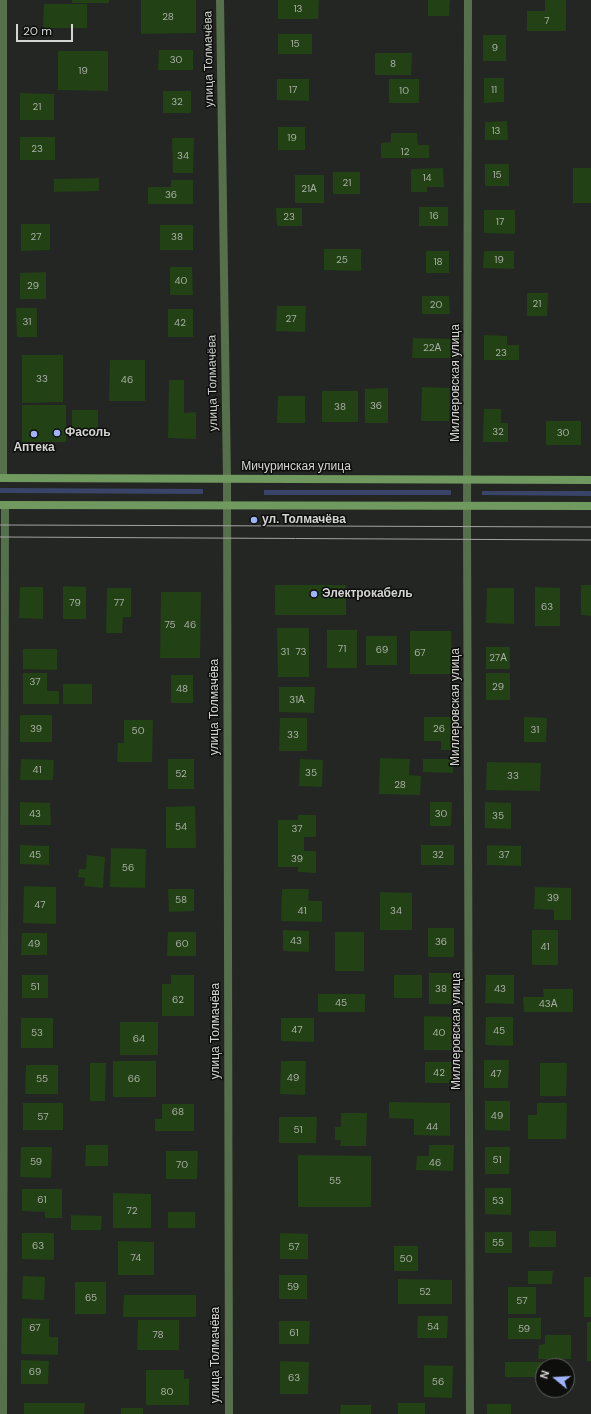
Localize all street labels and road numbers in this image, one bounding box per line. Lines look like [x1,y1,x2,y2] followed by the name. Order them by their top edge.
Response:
[201,11,217,107] street label: улица Толмачёва
[449,324,463,442] street label: Миллеровская улица
[205,335,221,431] street label: улица Толмачёва
[241,460,351,474] street label: Мичуринская улица
[449,648,463,766] street label: Миллеровская улица
[208,659,222,755] street label: улица Толмачёва
[450,972,464,1090] street label: Миллеровская улица
[209,983,223,1079] street label: улица Толмачёва
[209,1307,223,1403] street label: улица Толмачёва

